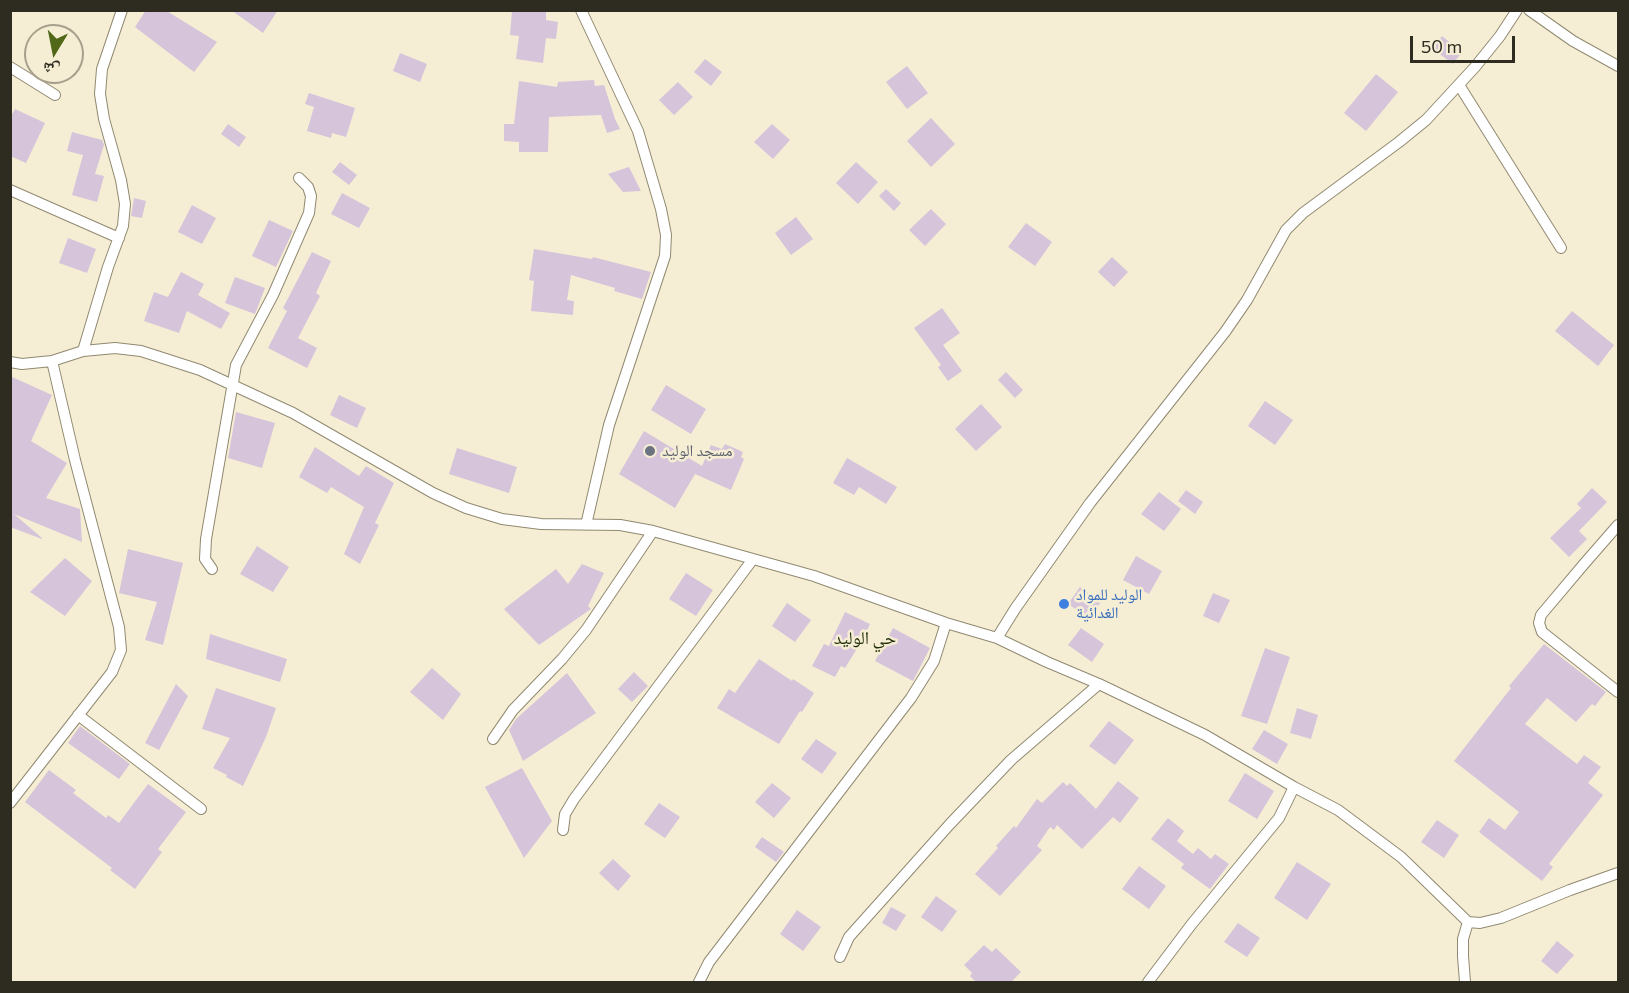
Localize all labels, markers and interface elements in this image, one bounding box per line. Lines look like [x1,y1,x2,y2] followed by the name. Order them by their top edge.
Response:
[24,24,84,84] north arrow
[1413,24,1518,62] scale bar
[1421,35,1462,57] text: 50 m
[41,59,61,81] text: ش
[662,441,733,461] place label: مسجد الوليد
[643,444,657,458] marker: مسجد الوليد
[1076,585,1142,623] place label: الوليد للمواد الغدائية
[1057,597,1071,611] marker: الوليد للمواد الغدائية
[834,627,896,649] district label: حي الوليد

